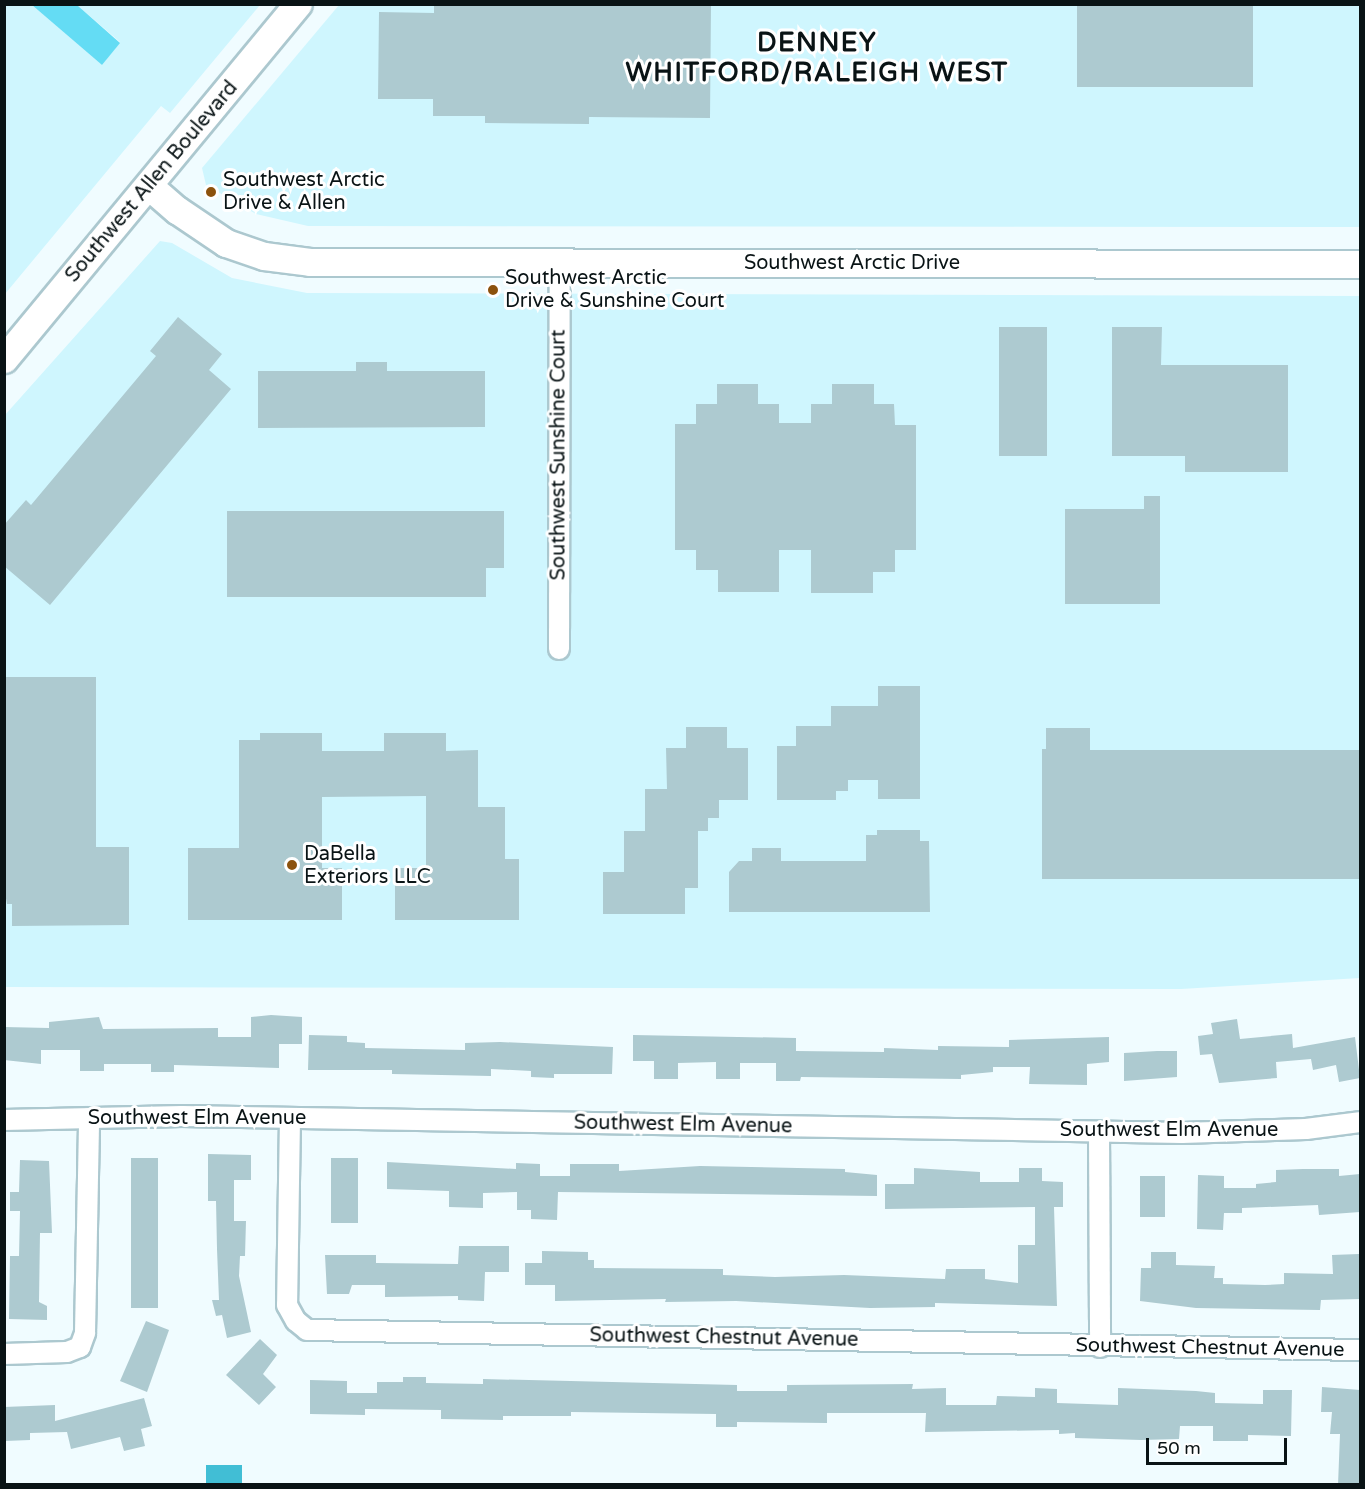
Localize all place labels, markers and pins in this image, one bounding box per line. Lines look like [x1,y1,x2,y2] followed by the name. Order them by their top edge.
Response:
[223,168,385,215] place label: Southwest Arctic Drive & Allen
[204,185,218,199] marker: Southwest Arctic Drive & Allen
[505,266,724,313] place label: Southwest Arctic Drive & Sunshine Court
[486,283,500,297] marker: Southwest Arctic Drive & Sunshine Court
[304,842,431,889] place label: DaBella Exteriors LLC
[285,858,299,872] marker: DaBella Exteriors LLC

